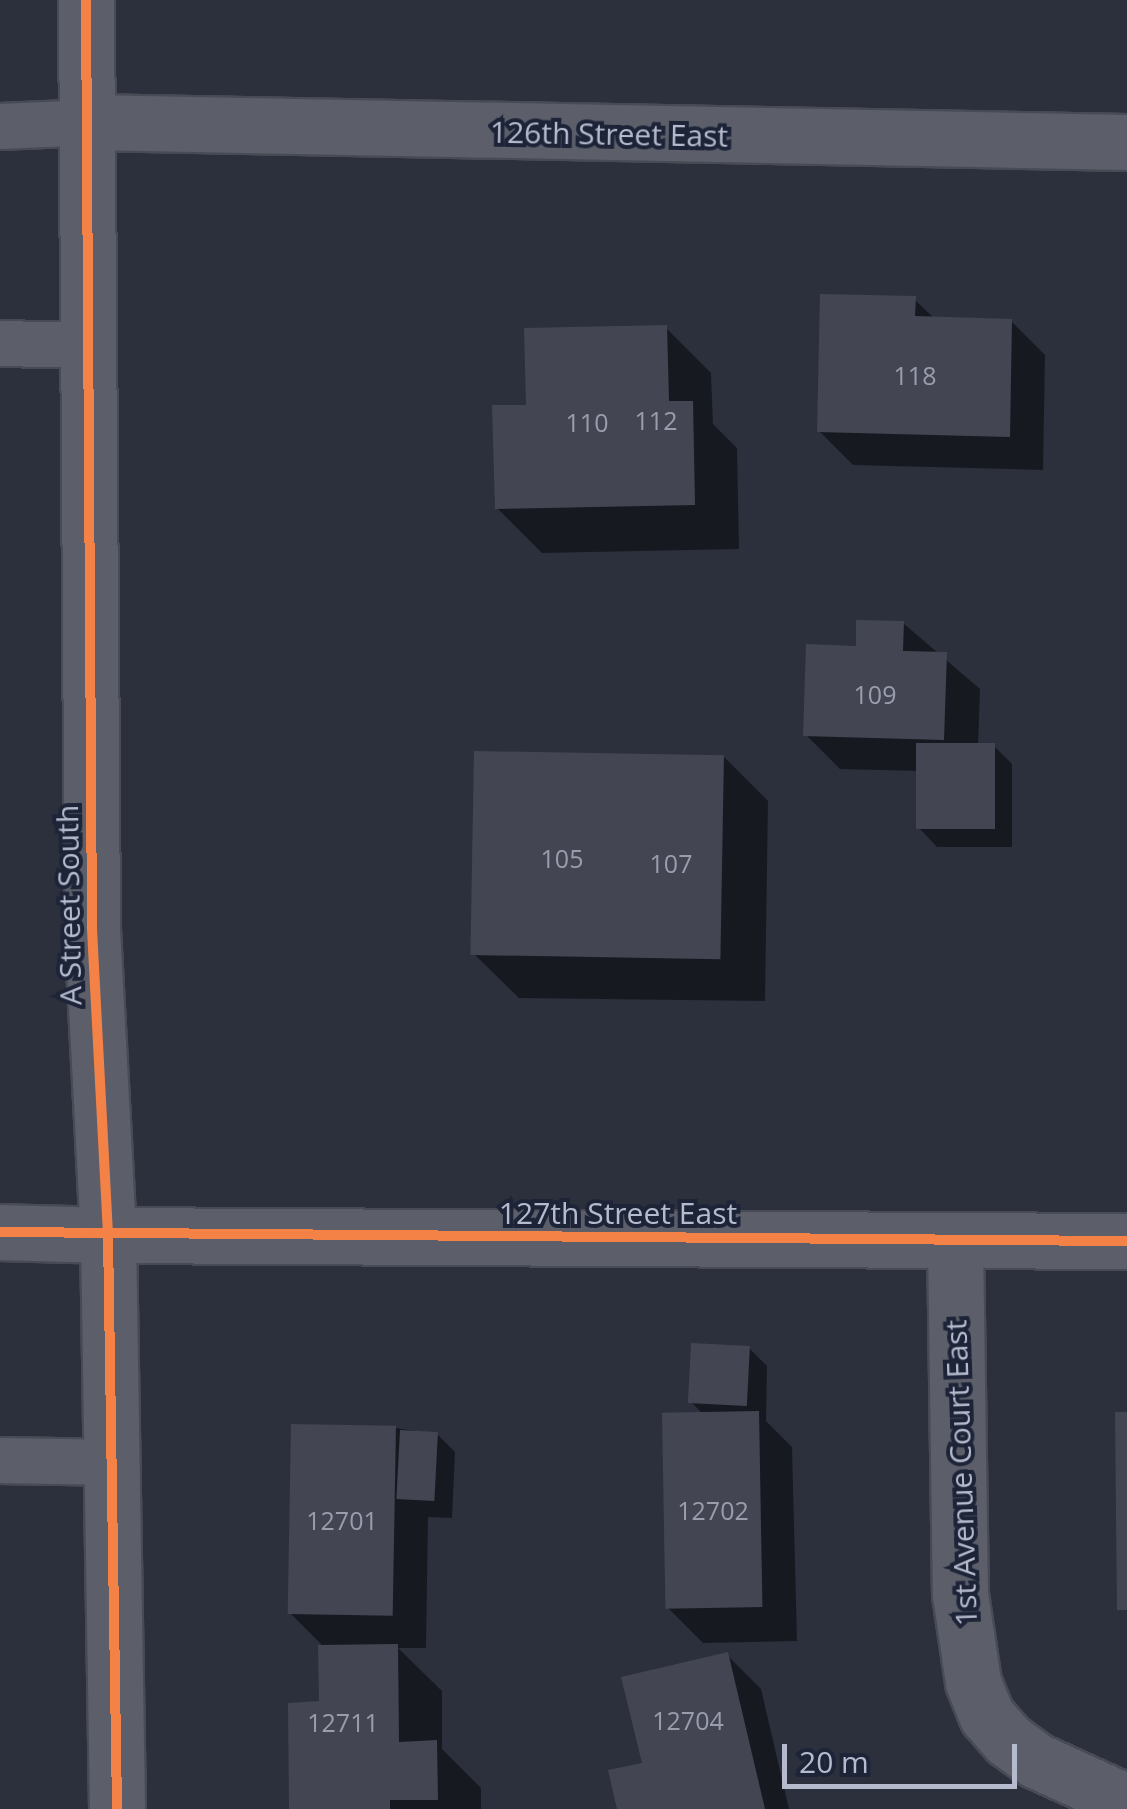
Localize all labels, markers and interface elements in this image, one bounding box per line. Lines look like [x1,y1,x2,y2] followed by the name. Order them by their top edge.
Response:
[490,114,728,154] street label: 126th Street East
[894,360,936,390] house number: 118
[635,405,677,435] house number: 112
[566,407,608,437] house number: 110
[854,679,896,709] house number: 109
[49,805,89,1005] street label: A Street South
[541,843,583,873] house number: 105
[650,848,692,878] house number: 107
[499,1195,737,1231] street label: 127th Street East
[938,1319,984,1627] street label: 1st Avenue Court East
[677,1495,749,1525] house number: 12702
[306,1505,378,1535] house number: 12701
[652,1705,724,1735] house number: 12704
[307,1707,379,1737] house number: 12711
[787,1724,1022,1786] scale bar
[799,1741,869,1782] text: 20 m

